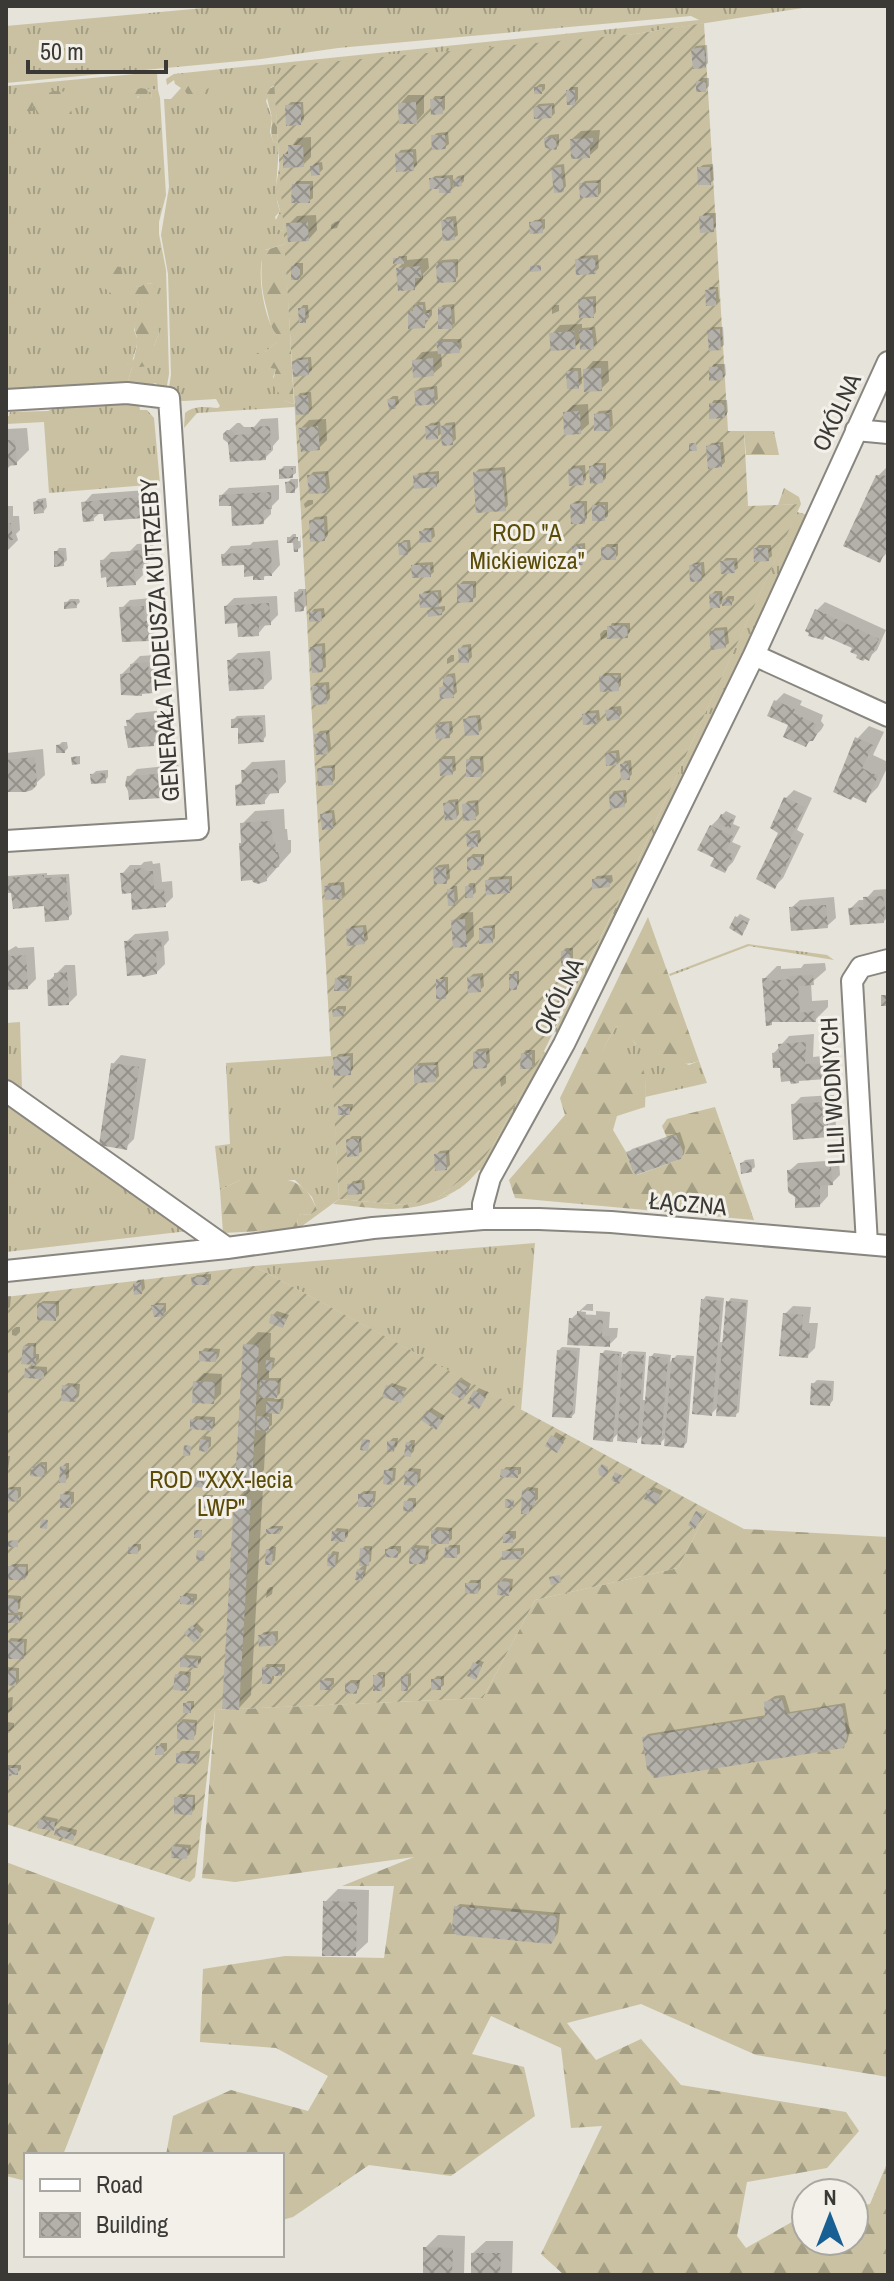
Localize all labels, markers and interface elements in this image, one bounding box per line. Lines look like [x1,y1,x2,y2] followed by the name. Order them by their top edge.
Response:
[28,24,166,74] scale bar
[40,35,84,67] text: 50 m
[804,367,868,456] street label: OKÓLNA
[132,477,186,803] street label: GENERAŁA TADEUSZA KUTRZEBY
[469,516,585,576] park label: ROD "A Mickiewicza"
[526,951,591,1040] street label: OKÓLNA
[812,1016,852,1166] street label: LILII WODNYCH
[648,1184,729,1222] street label: ŁĄCZNA
[149,1463,293,1523] park label: ROD "XXX-lecia LWP"
[24,2153,284,2257] legend
[96,2168,143,2200] text: Road
[790,2177,870,2257] north arrow
[823,2182,837,2212] text: N
[96,2208,168,2240] text: Building

